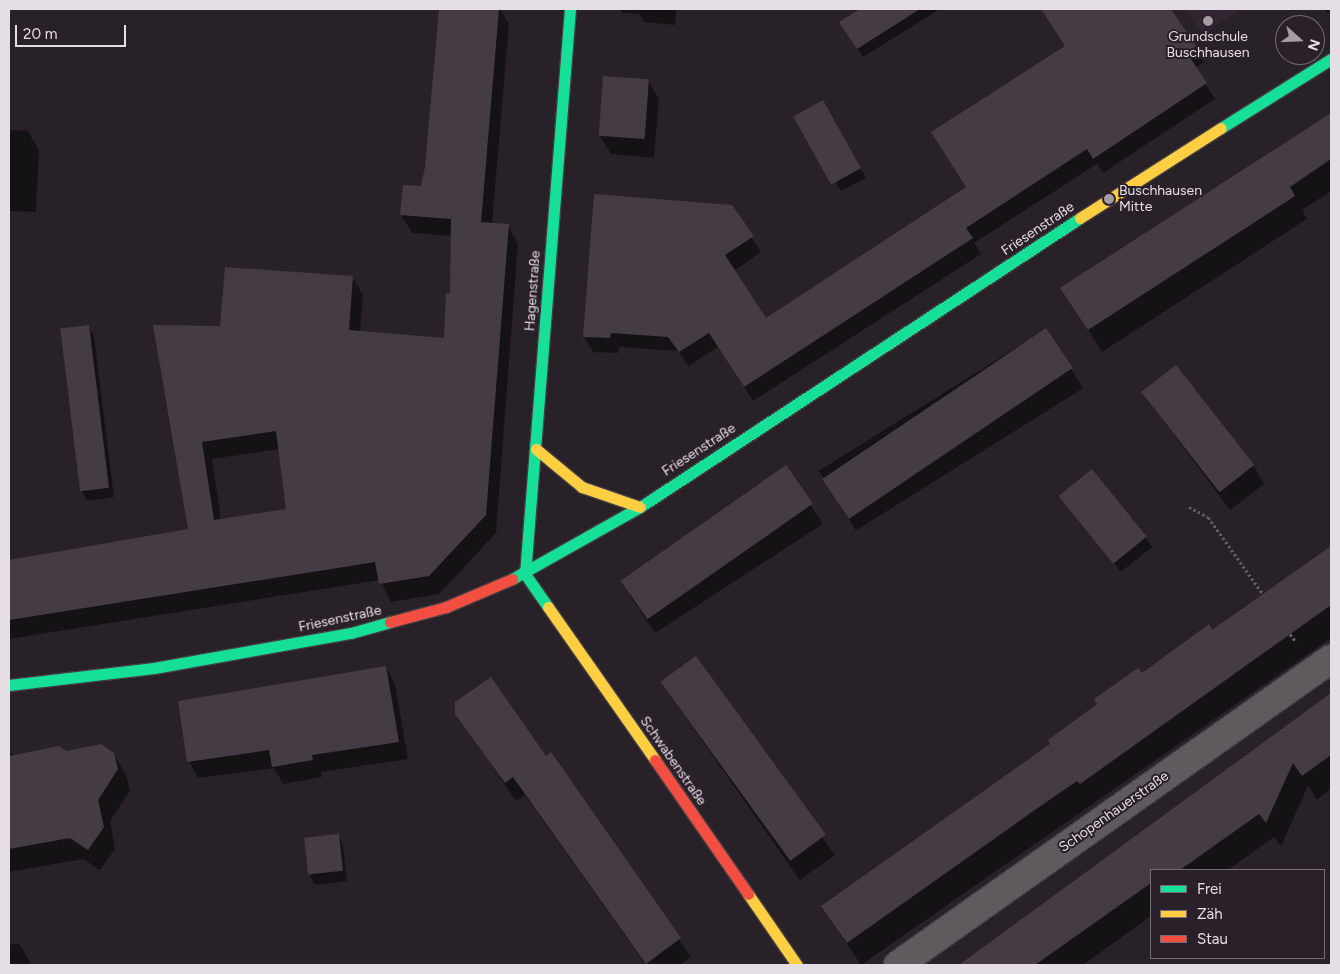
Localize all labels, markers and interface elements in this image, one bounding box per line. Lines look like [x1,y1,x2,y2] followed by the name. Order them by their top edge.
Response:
[18,15,129,47] scale bar
[1202,15,1214,27] marker: Grundschule Buschhausen
[1275,15,1325,65] north arrow
[23,25,57,43] text: 20 m
[1166,29,1250,62] place label: Grundschule Buschhausen
[1304,37,1323,53] text: N
[1119,183,1202,216] place label: Buschhausen Mitte
[1103,193,1115,205] marker: Buschhausen Mitte
[998,198,1078,260] street label: Friesenstraße
[522,250,544,332] street label: Hagenstraße
[659,420,739,480] street label: Friesenstraße
[297,602,383,636] street label: Friesenstraße
[636,713,710,809] street label: Schwabenstraße
[1056,768,1172,856] street label: Schopenhauerstraße
[1150,869,1325,959] legend
[1197,880,1222,898] text: Frei
[1197,905,1223,923] text: Zäh
[1197,930,1228,948] text: Stau

